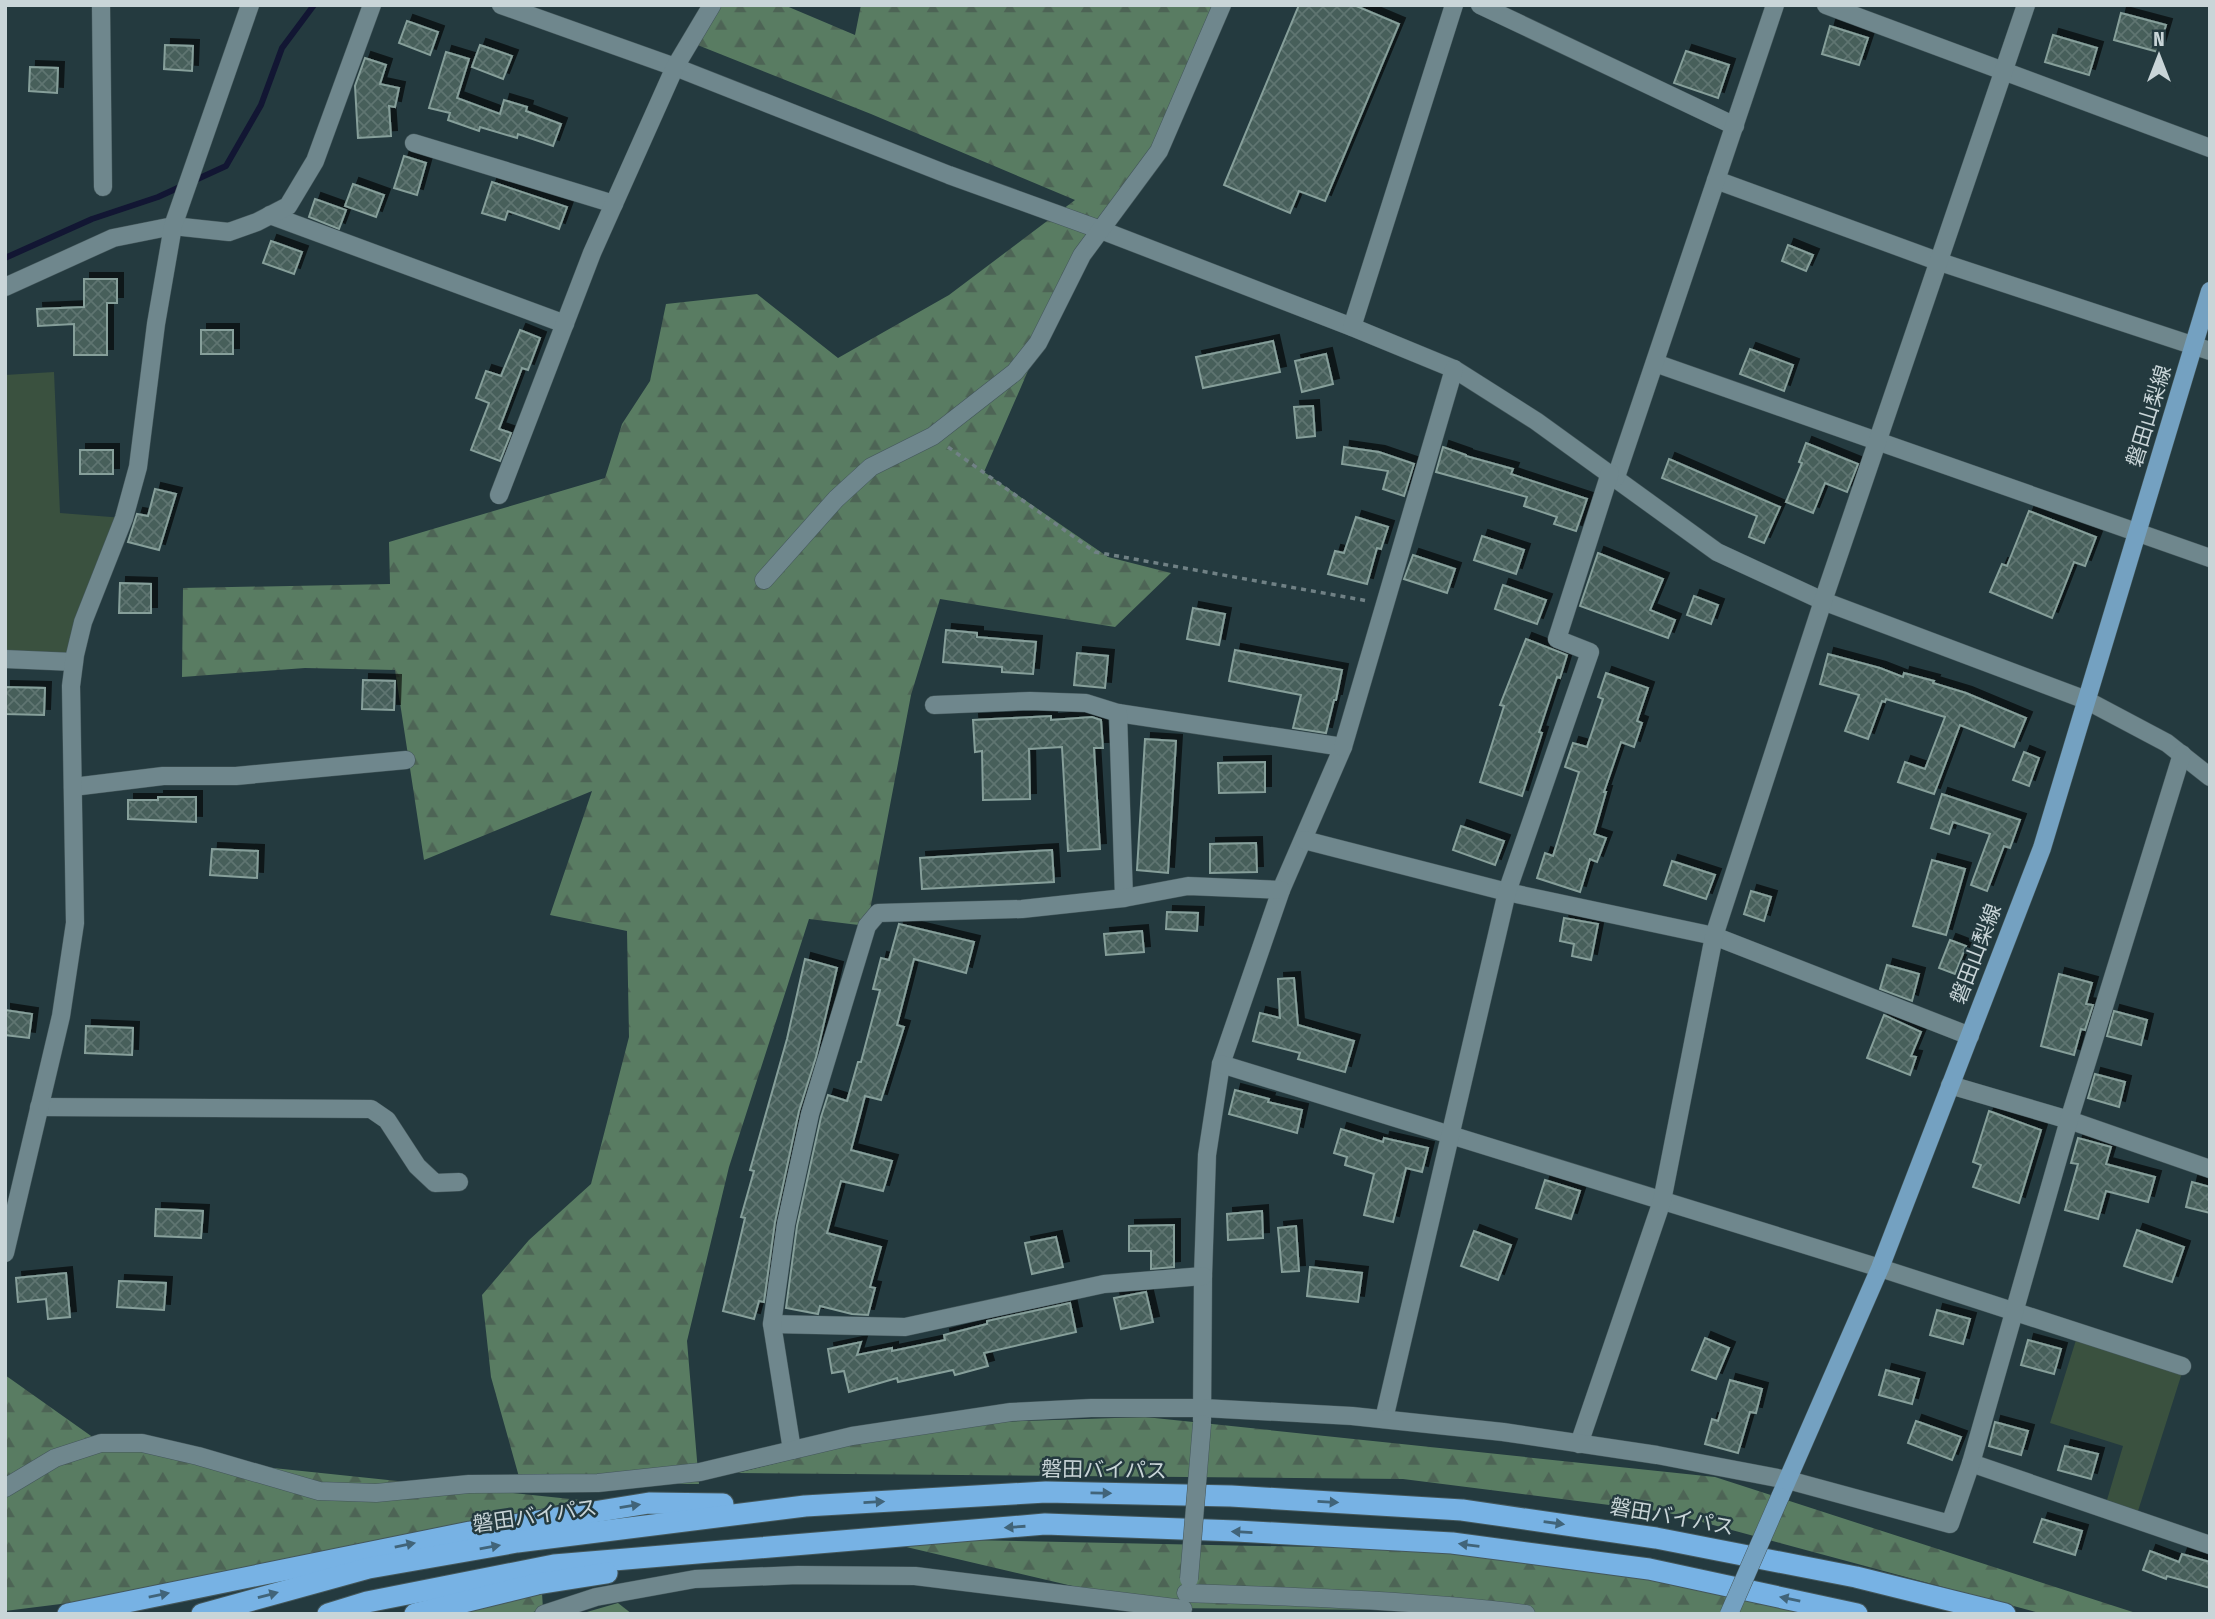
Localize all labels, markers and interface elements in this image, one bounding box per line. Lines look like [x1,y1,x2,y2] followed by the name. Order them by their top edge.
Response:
[2124,21,2194,91] north arrow
[2153,28,2165,51] text: N
[2121,362,2177,470] street label: 磐田山梨線
[1945,900,2007,1008] street label: 磐田山梨線
[1041,1456,1167,1484] street label: 磐田バイパス
[1090,1488,1112,1499] one-way arrow
[1608,1493,1736,1541] street label: 磐田バイパス
[471,1494,599,1538] street label: 磐田バイパス
[863,1497,885,1508] one-way arrow
[1317,1497,1339,1508] one-way arrow
[619,1500,641,1511] one-way arrow
[1544,1518,1566,1529] one-way arrow
[1004,1522,1026,1533] one-way arrow
[1231,1526,1253,1537] one-way arrow
[394,1539,416,1550] one-way arrow
[1458,1540,1480,1551] one-way arrow
[479,1541,501,1552] one-way arrow
[257,1589,279,1600] one-way arrow
[148,1590,170,1601] one-way arrow
[1779,1593,1801,1604] one-way arrow

